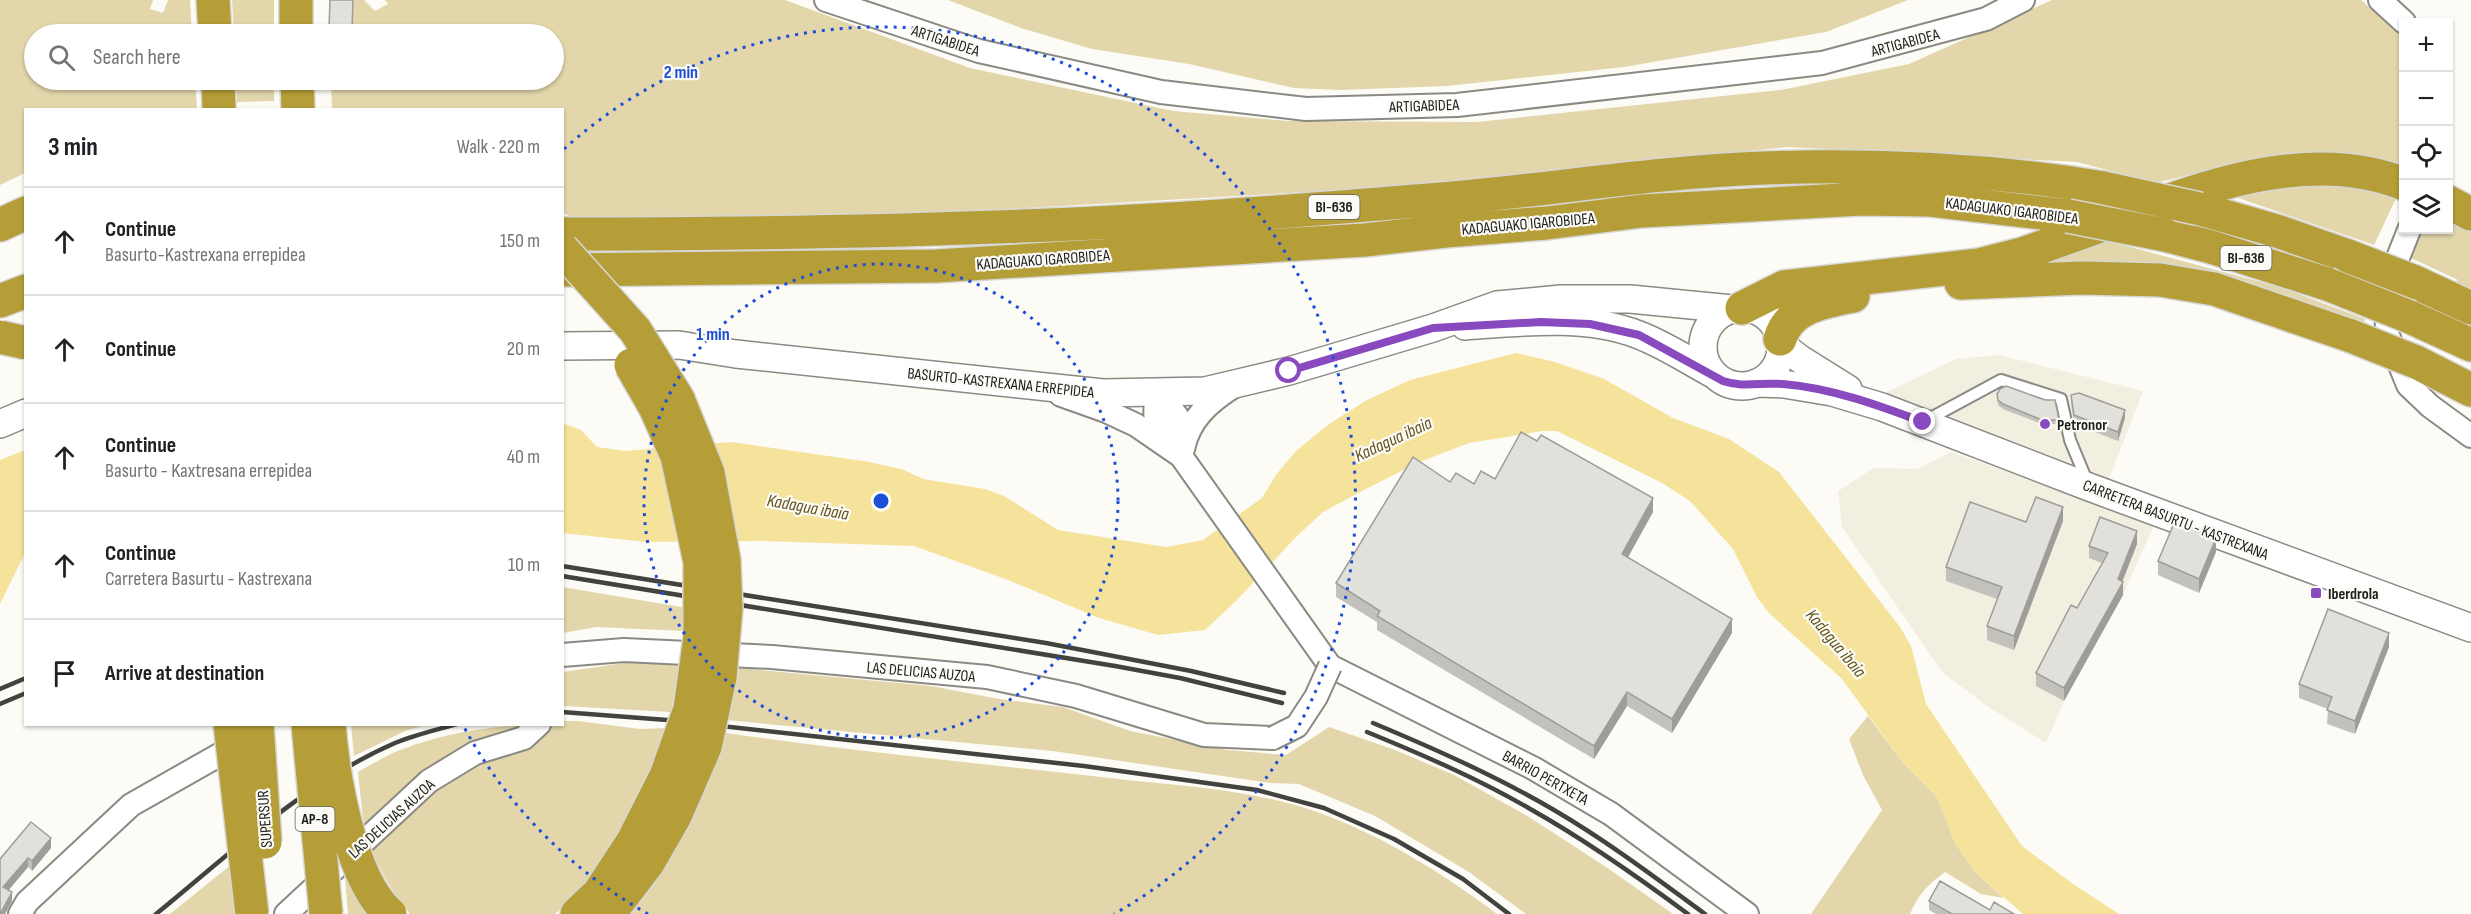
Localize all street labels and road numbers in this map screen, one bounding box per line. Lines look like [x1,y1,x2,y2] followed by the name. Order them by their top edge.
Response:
[908,21,982,61] street label: ARTIGABIDEA
[1868,25,1942,62] street label: ARTIGABIDEA
[1388,96,1460,117] street label: ARTIGABIDEA
[1944,194,2079,229] street label: KADAGUAKO IGAROBIDEA
[1308,195,1360,219] road number: BI-636
[1461,209,1596,240] street label: KADAGUAKO IGAROBIDEA
[976,246,1110,275] street label: KADAGUAKO IGAROBIDEA
[2220,246,2272,270] road number: BI-636
[907,364,1095,403] street label: BASURTO-KASTREXANA ERREPIDEA
[2080,476,2271,565] street label: CARRETERA BASURTU - KASTREXANA
[866,658,976,687] street label: LAS DELICIAS AUZOA
[1499,747,1592,810] street label: BARRIO PERTXETA
[345,776,439,863] street label: LAS DELICIAS AUZOA
[254,789,277,848] street label: SUPERSUR
[296,807,334,831] road number: AP-8

